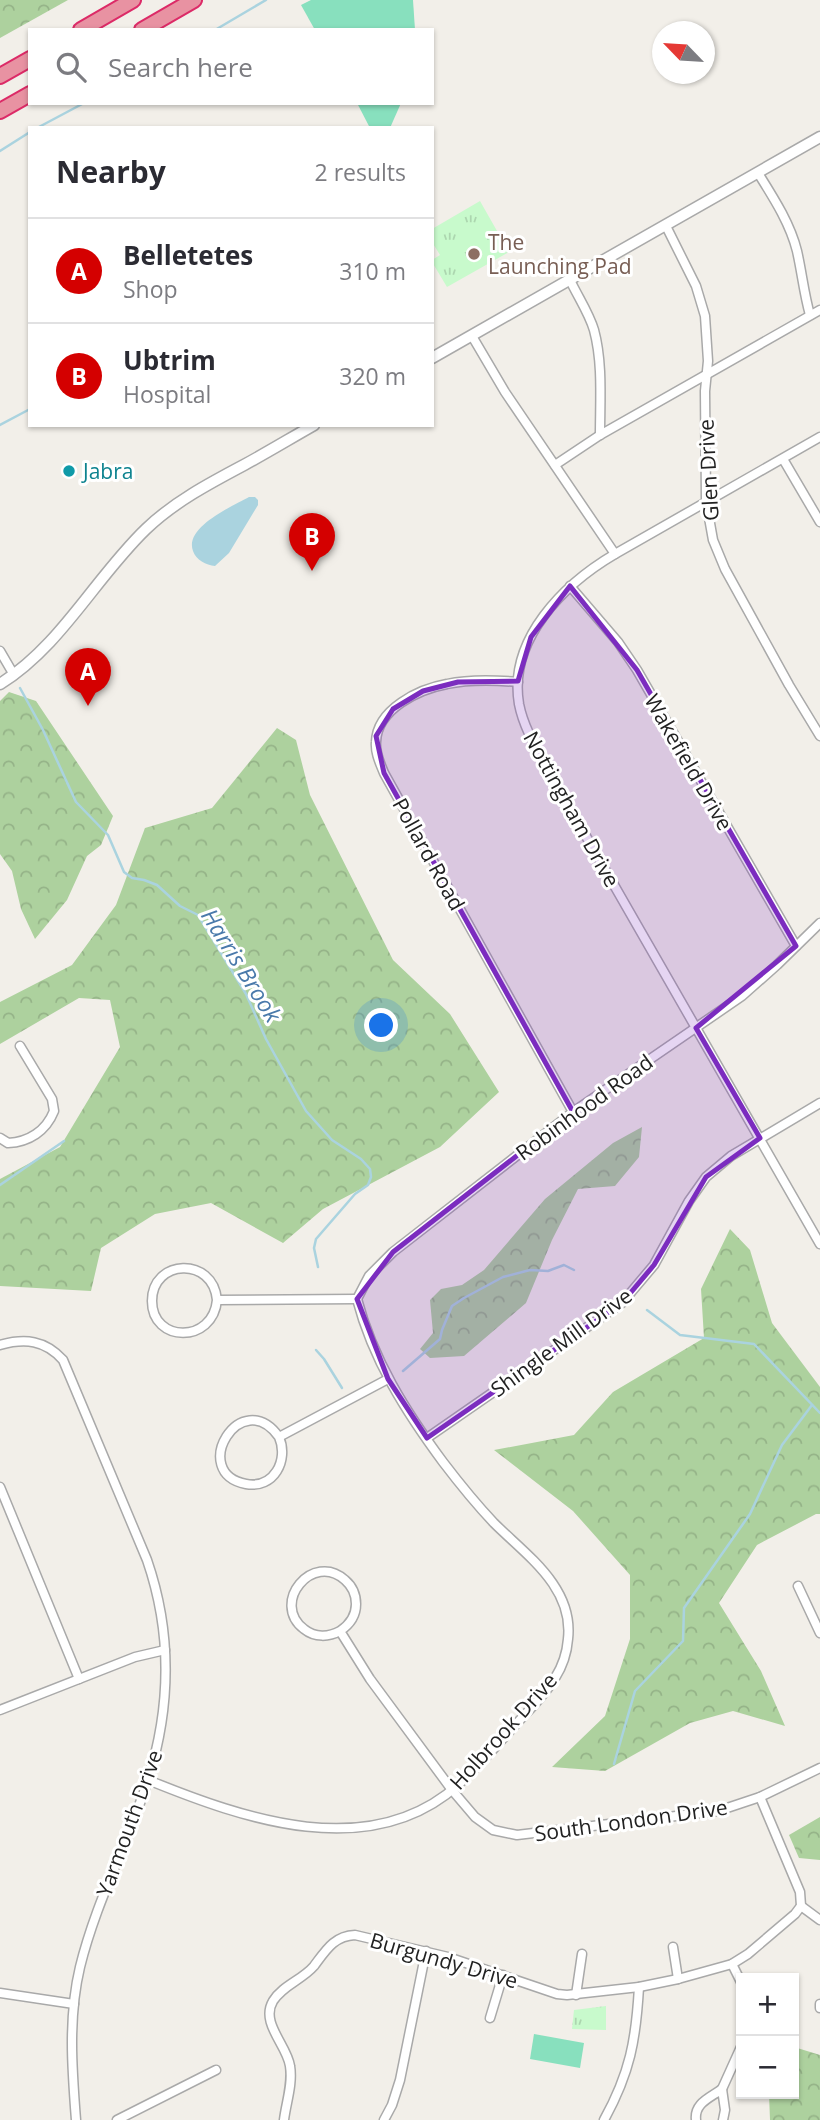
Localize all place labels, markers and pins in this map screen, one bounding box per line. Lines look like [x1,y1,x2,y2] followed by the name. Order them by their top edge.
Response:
[488,228,632,280] place label: The Launching Pad
[466,246,482,262] marker: The Launching Pad
[81,457,133,485] place label: Jabra
[61,463,77,479] marker: Jabra
[289,513,335,571] pin: B
[65,648,111,706] pin: A

